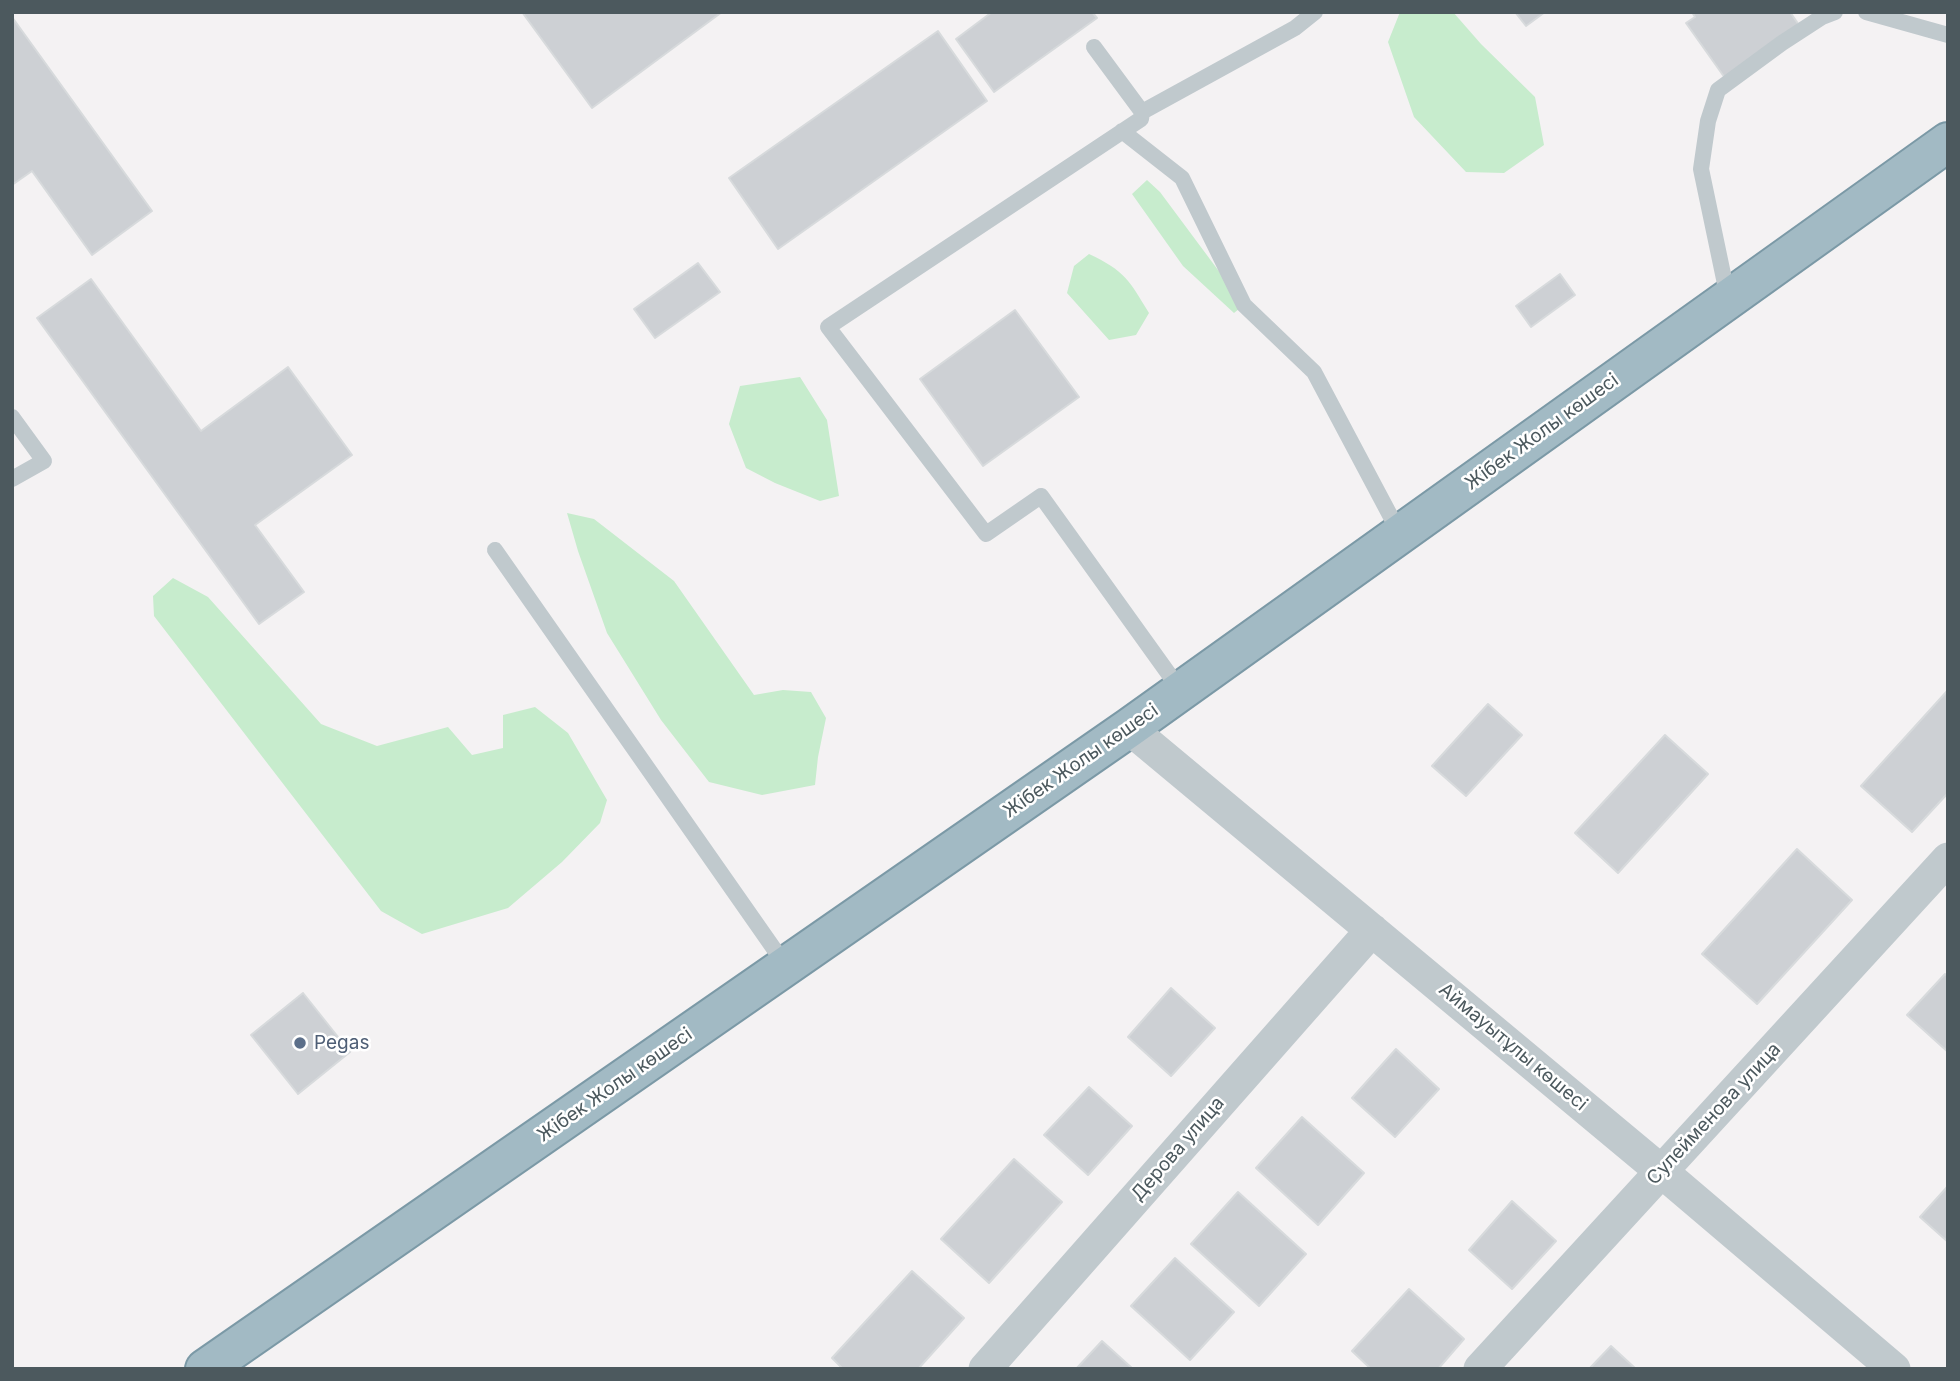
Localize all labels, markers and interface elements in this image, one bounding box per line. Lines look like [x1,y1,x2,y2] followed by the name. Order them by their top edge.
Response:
[1461,369,1623,495] street label: Жібек Жолы көшесі
[999,699,1163,823] street label: Жібек Жолы көшесі
[1434,978,1592,1116] street label: Аймауытұлы көшесі
[533,1023,697,1147] street label: Жібек Жолы көшесі
[314,1032,369,1054] place label: Pegas
[292,1035,308,1051] marker: Pegas
[1642,1038,1786,1190] street label: Сулейменова улица
[1127,1092,1229,1206] street label: Дерова улица

